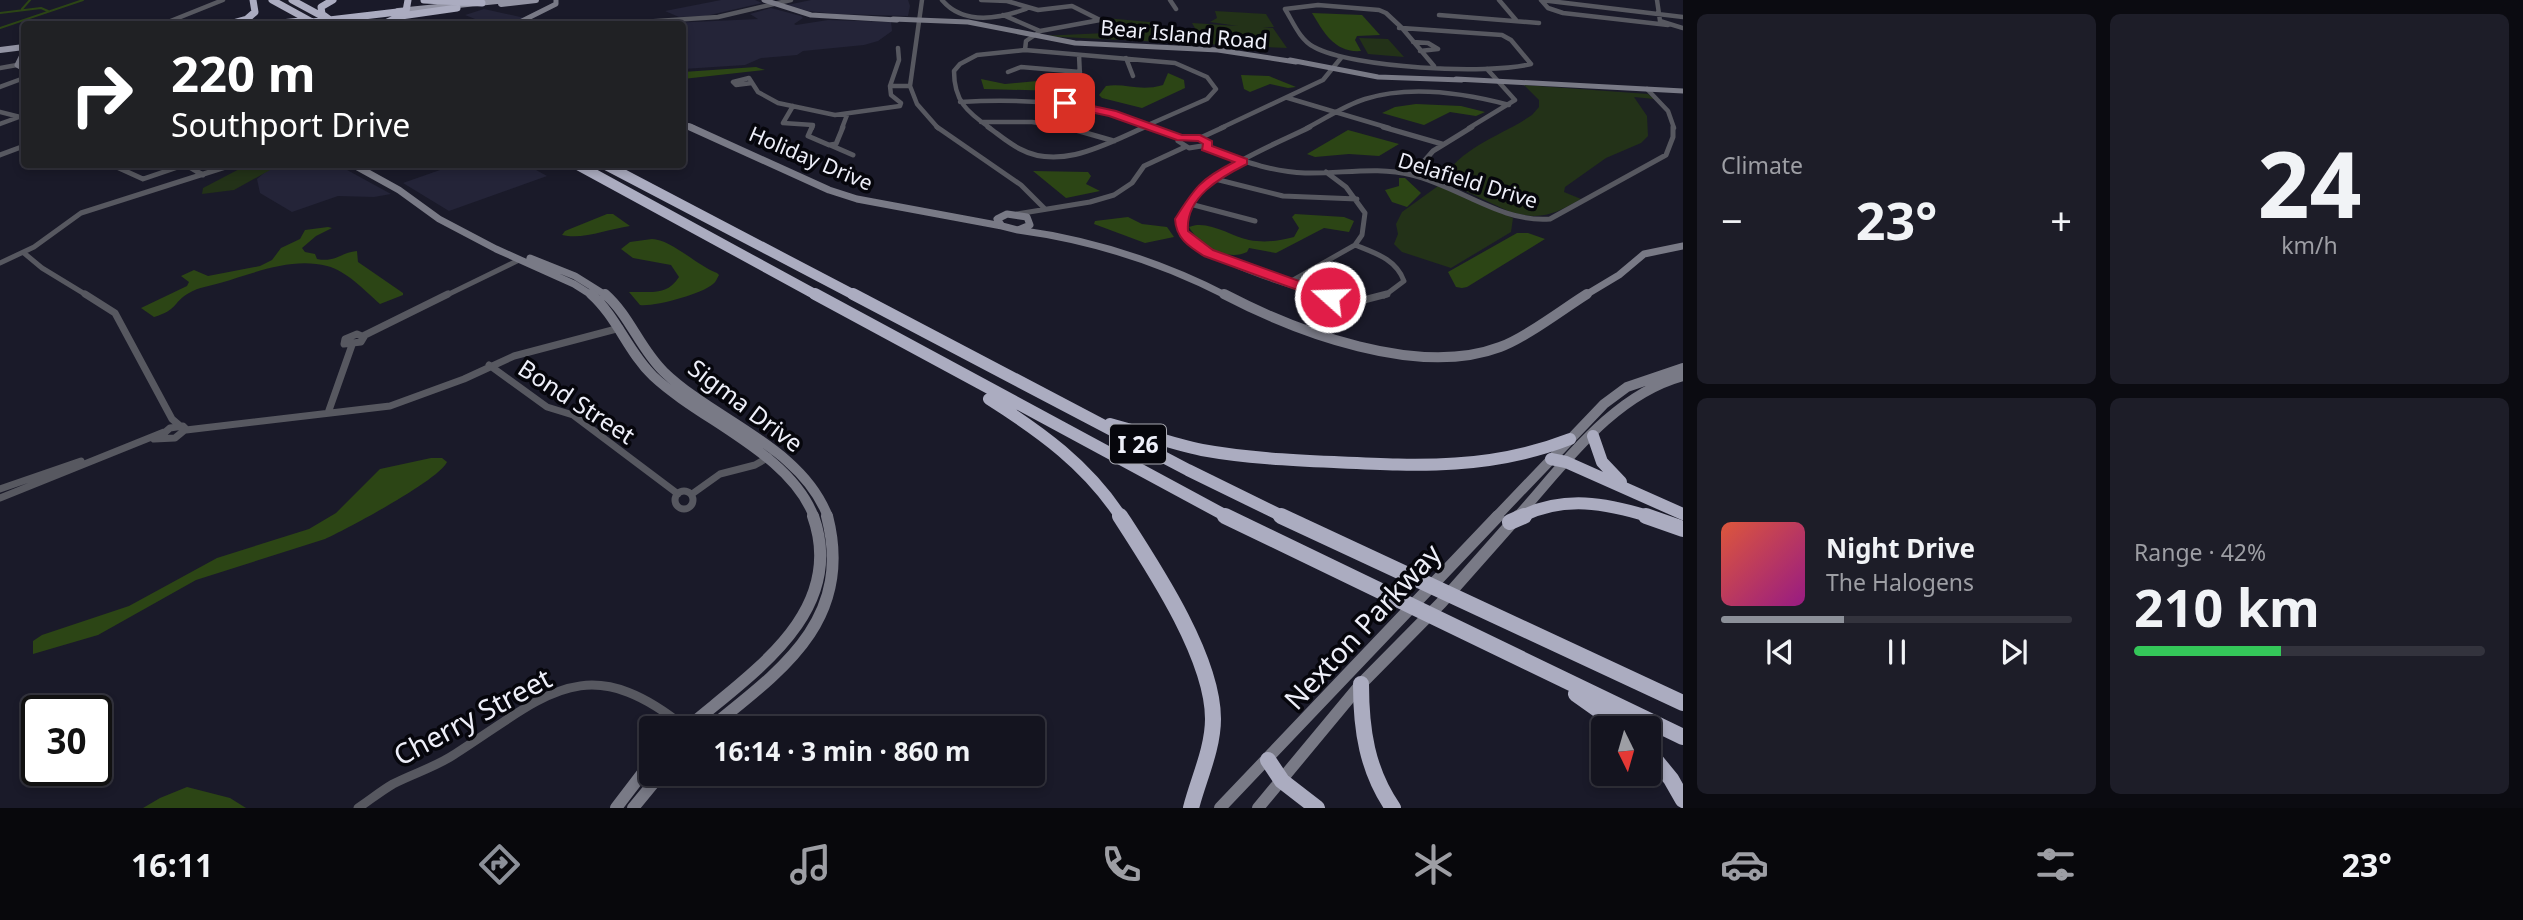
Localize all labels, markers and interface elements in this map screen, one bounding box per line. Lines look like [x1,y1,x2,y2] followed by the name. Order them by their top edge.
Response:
[1099,13,1269,55] street label: Bear Island Road
[171,40,316,106] text: 220 m
[56,49,147,140] icon: right
[1035,73,1095,133] pin
[1046,84,1084,122] icon: arrive
[171,103,410,146] text: Southport Drive
[745,119,877,197] street label: Holiday Drive
[2257,121,2362,245] text: 24
[1395,145,1541,215] street label: Delafield Drive
[1721,149,1803,181] text: Climate
[1856,184,1937,255] text: 23°
[1721,194,1743,246] text: −
[2050,194,2072,246] text: +
[2281,229,2338,261] text: km/h
[1293,260,1367,334] position arrow
[512,351,642,451] street label: Bond Street
[682,351,810,459] street label: Sigma Drive
[1110,424,1166,464] road number: I 26
[1826,530,1975,566] text: Night Drive
[1275,534,1449,717] street label: Nexton Parkway
[2134,536,2266,568] text: Range · 42%
[1826,566,1974,598] text: The Halogens
[2134,571,2320,642] text: 210 km
[1761,633,1799,671] icon: previous
[1878,633,1916,671] icon: pause
[1995,633,2033,671] icon: next
[386,658,558,774] street label: Cherry Street
[21,695,112,786] speed limit sign: 30
[1591,716,1661,786] north arrow
[1591,716,1661,786] map controls
[714,733,970,769] text: 16:14 · 3 min · 860 m
[475,840,524,889] icon: directions
[786,840,835,889] icon: music
[1097,840,1146,889] icon: phone
[1409,840,1458,889] icon: climate
[1720,840,1769,889] icon: car
[2031,840,2080,889] icon: filters
[131,843,213,886] text: 16:11
[2342,843,2392,886] text: 23°

